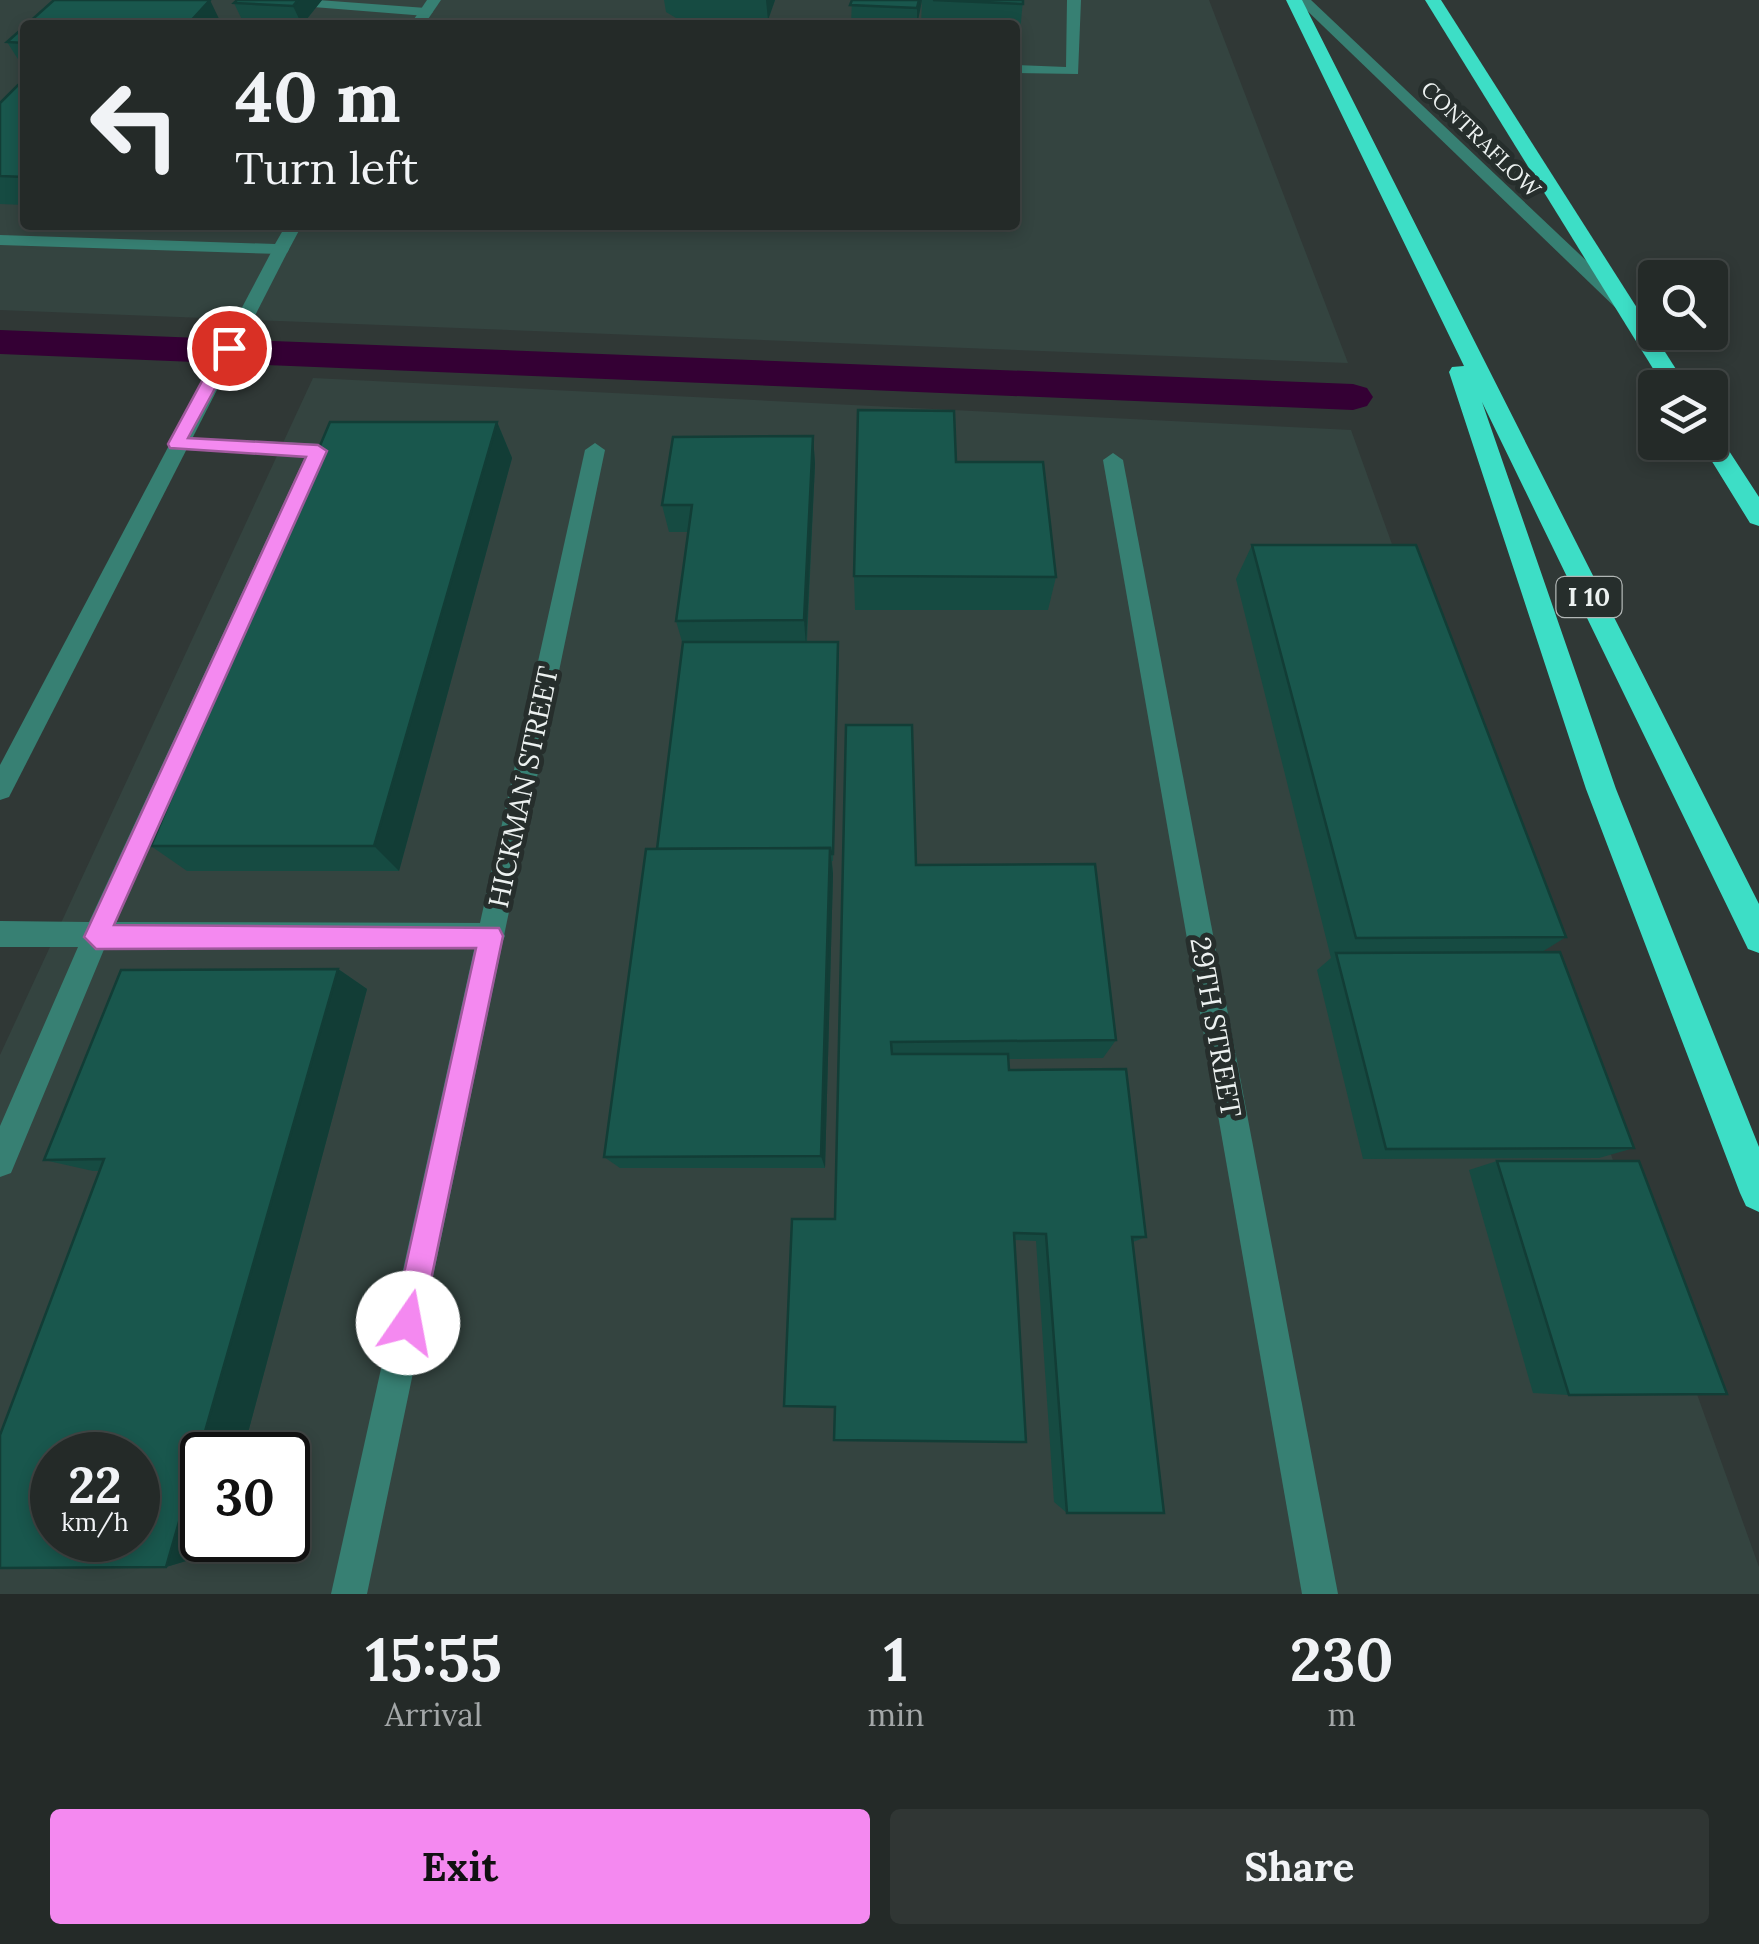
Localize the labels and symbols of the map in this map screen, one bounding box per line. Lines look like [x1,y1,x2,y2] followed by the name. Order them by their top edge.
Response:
[1415,75,1547,204] street label: CONTRAFLOW
[187,306,272,391] pin
[1556,577,1622,617] road number: I 10
[480,663,566,911] street label: HICKMAN STREET
[1182,934,1250,1120] street label: 29TH STREET
[356,1271,460,1375] position arrow
[180,1432,310,1562] speed limit sign: 30

